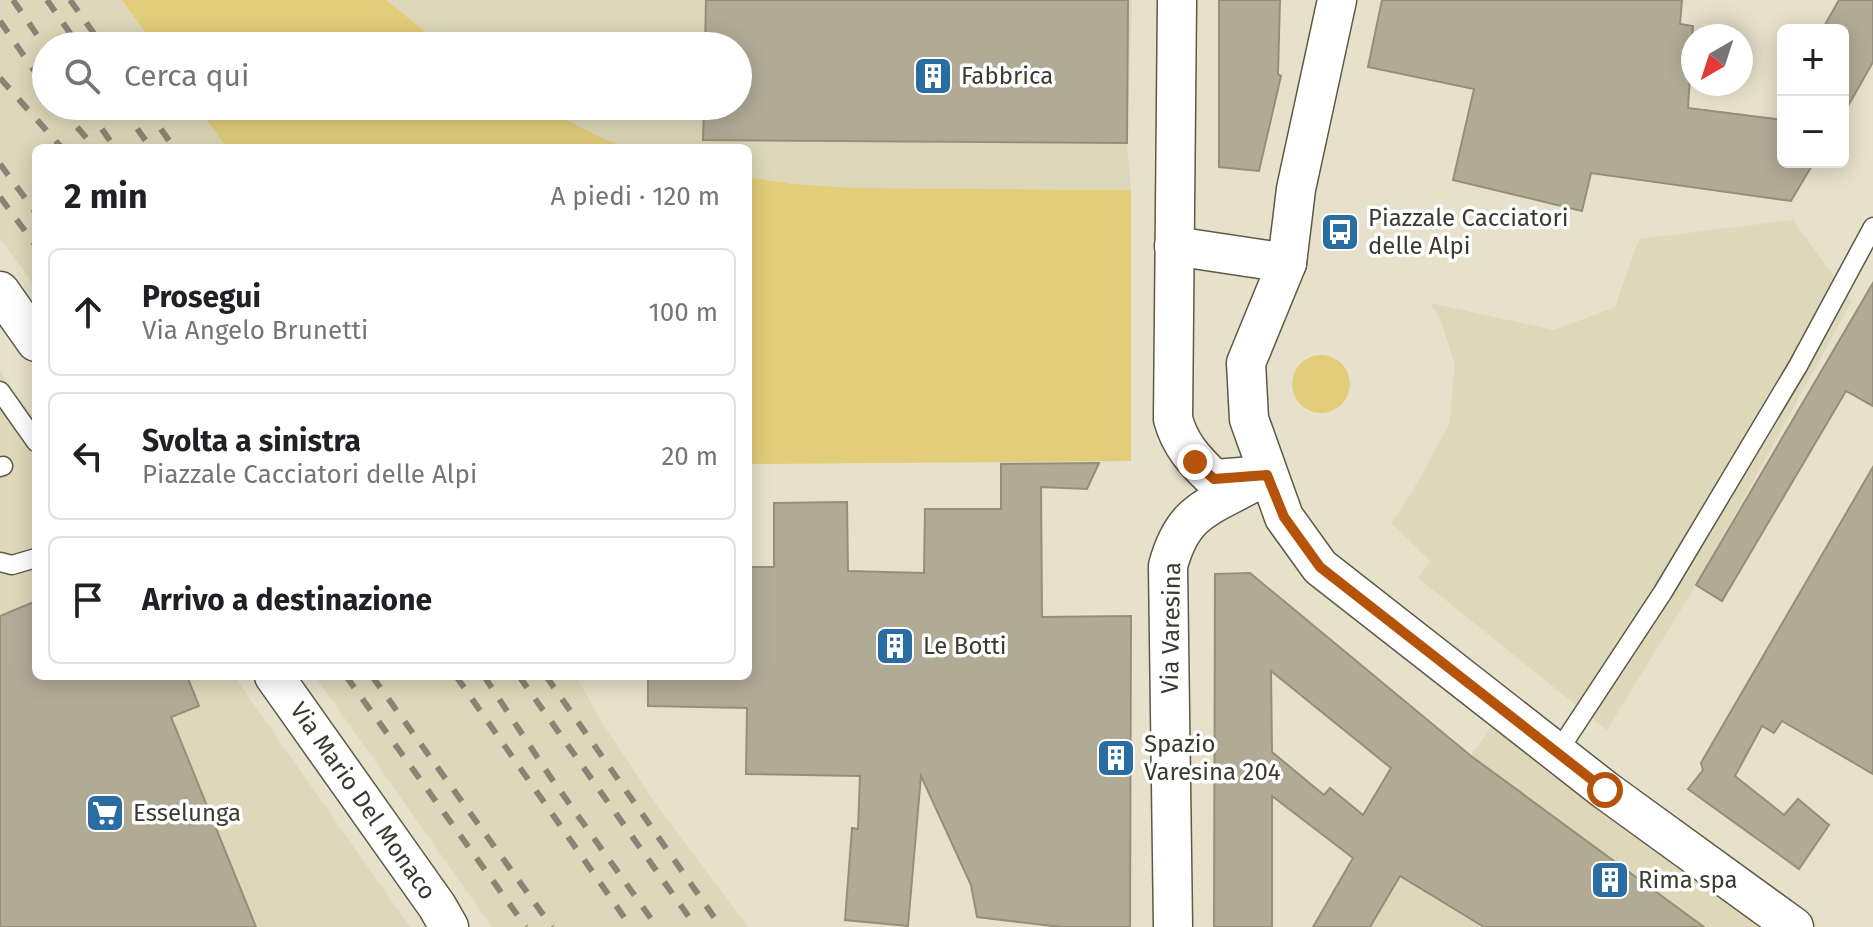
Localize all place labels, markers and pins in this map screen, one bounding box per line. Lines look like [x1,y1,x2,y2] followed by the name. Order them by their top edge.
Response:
[912,55,954,97] building icon: Fabbrica
[961,62,1053,90] place label: Fabbrica
[1368,204,1568,260] place label: Piazzale Cacciatori delle Alpi
[1319,211,1361,253] bus stop icon: Piazzale Cacciatori delle Alpi
[874,625,916,667] building icon: Le Botti
[923,632,1007,660] place label: Le Botti
[1144,730,1281,786] place label: Spazio Varesina 204
[1095,737,1137,779] building icon: Spazio Varesina 204
[84,792,126,834] supermarket icon: Esselunga
[133,799,241,827] place label: Esselunga
[1589,859,1631,901] building icon: Rima spa
[1638,866,1738,894] place label: Rima spa

